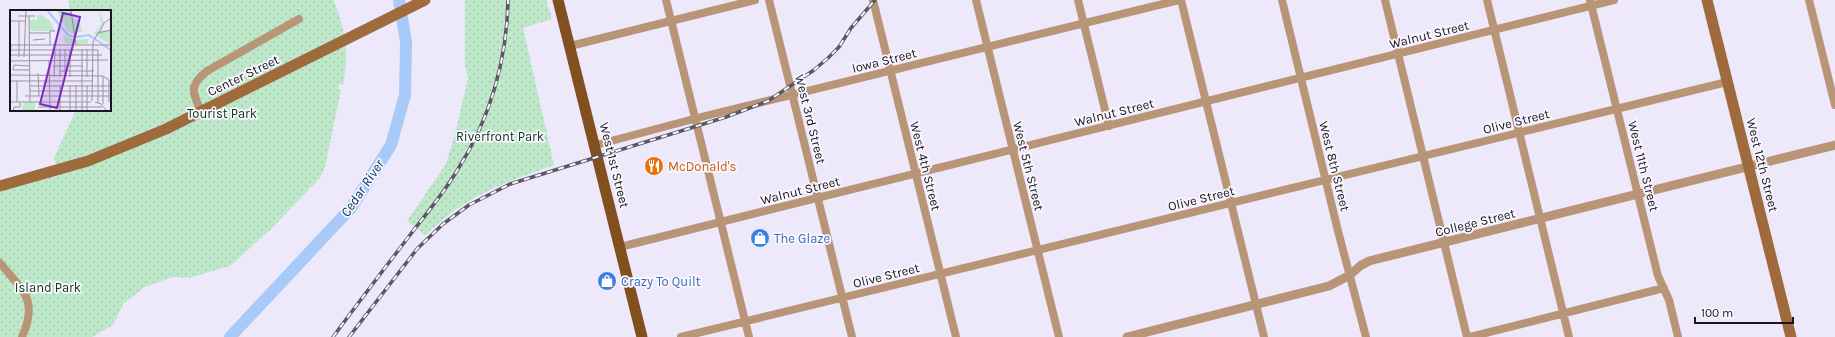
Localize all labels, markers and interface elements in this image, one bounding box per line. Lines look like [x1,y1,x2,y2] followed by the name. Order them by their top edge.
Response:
[10,10,111,111] inset map
[1388,17,1471,52] street label: Walnut Street
[850,45,918,76] street label: Iowa Street
[205,52,281,99] street label: Center Street
[792,73,829,165] street label: West 3rd Street
[1073,95,1156,130] street label: Walnut Street
[187,106,257,121] park label: Tourist Park
[1481,106,1551,137] street label: Olive Street
[1744,117,1781,214] street label: West 12th Street
[1625,119,1662,213] street label: West 11th Street
[907,120,944,212] street label: West 4th Street
[1010,120,1047,212] street label: West 5th Street
[1316,120,1353,213] street label: West 8th Street
[597,121,632,209] street label: West 1st Street
[456,129,544,144] park label: Riverfront Park
[337,155,388,220] water label: Cedar River
[643,155,665,177] restaurant icon: McDonald's
[668,159,737,174] place label: McDonald's
[759,173,842,208] street label: Walnut Street
[1166,183,1236,214] street label: Olive Street
[1434,205,1517,240] street label: College Street
[749,227,771,249] shop icon: The Glaze
[774,231,830,246] place label: The Glaze
[851,260,921,291] street label: Olive Street
[596,270,618,292] shop icon: Crazy To Quilt
[621,274,701,289] place label: Crazy To Quilt
[15,280,81,295] park label: Island Park
[1695,299,1793,325] scale bar
[1701,306,1733,320] text: 100 m

